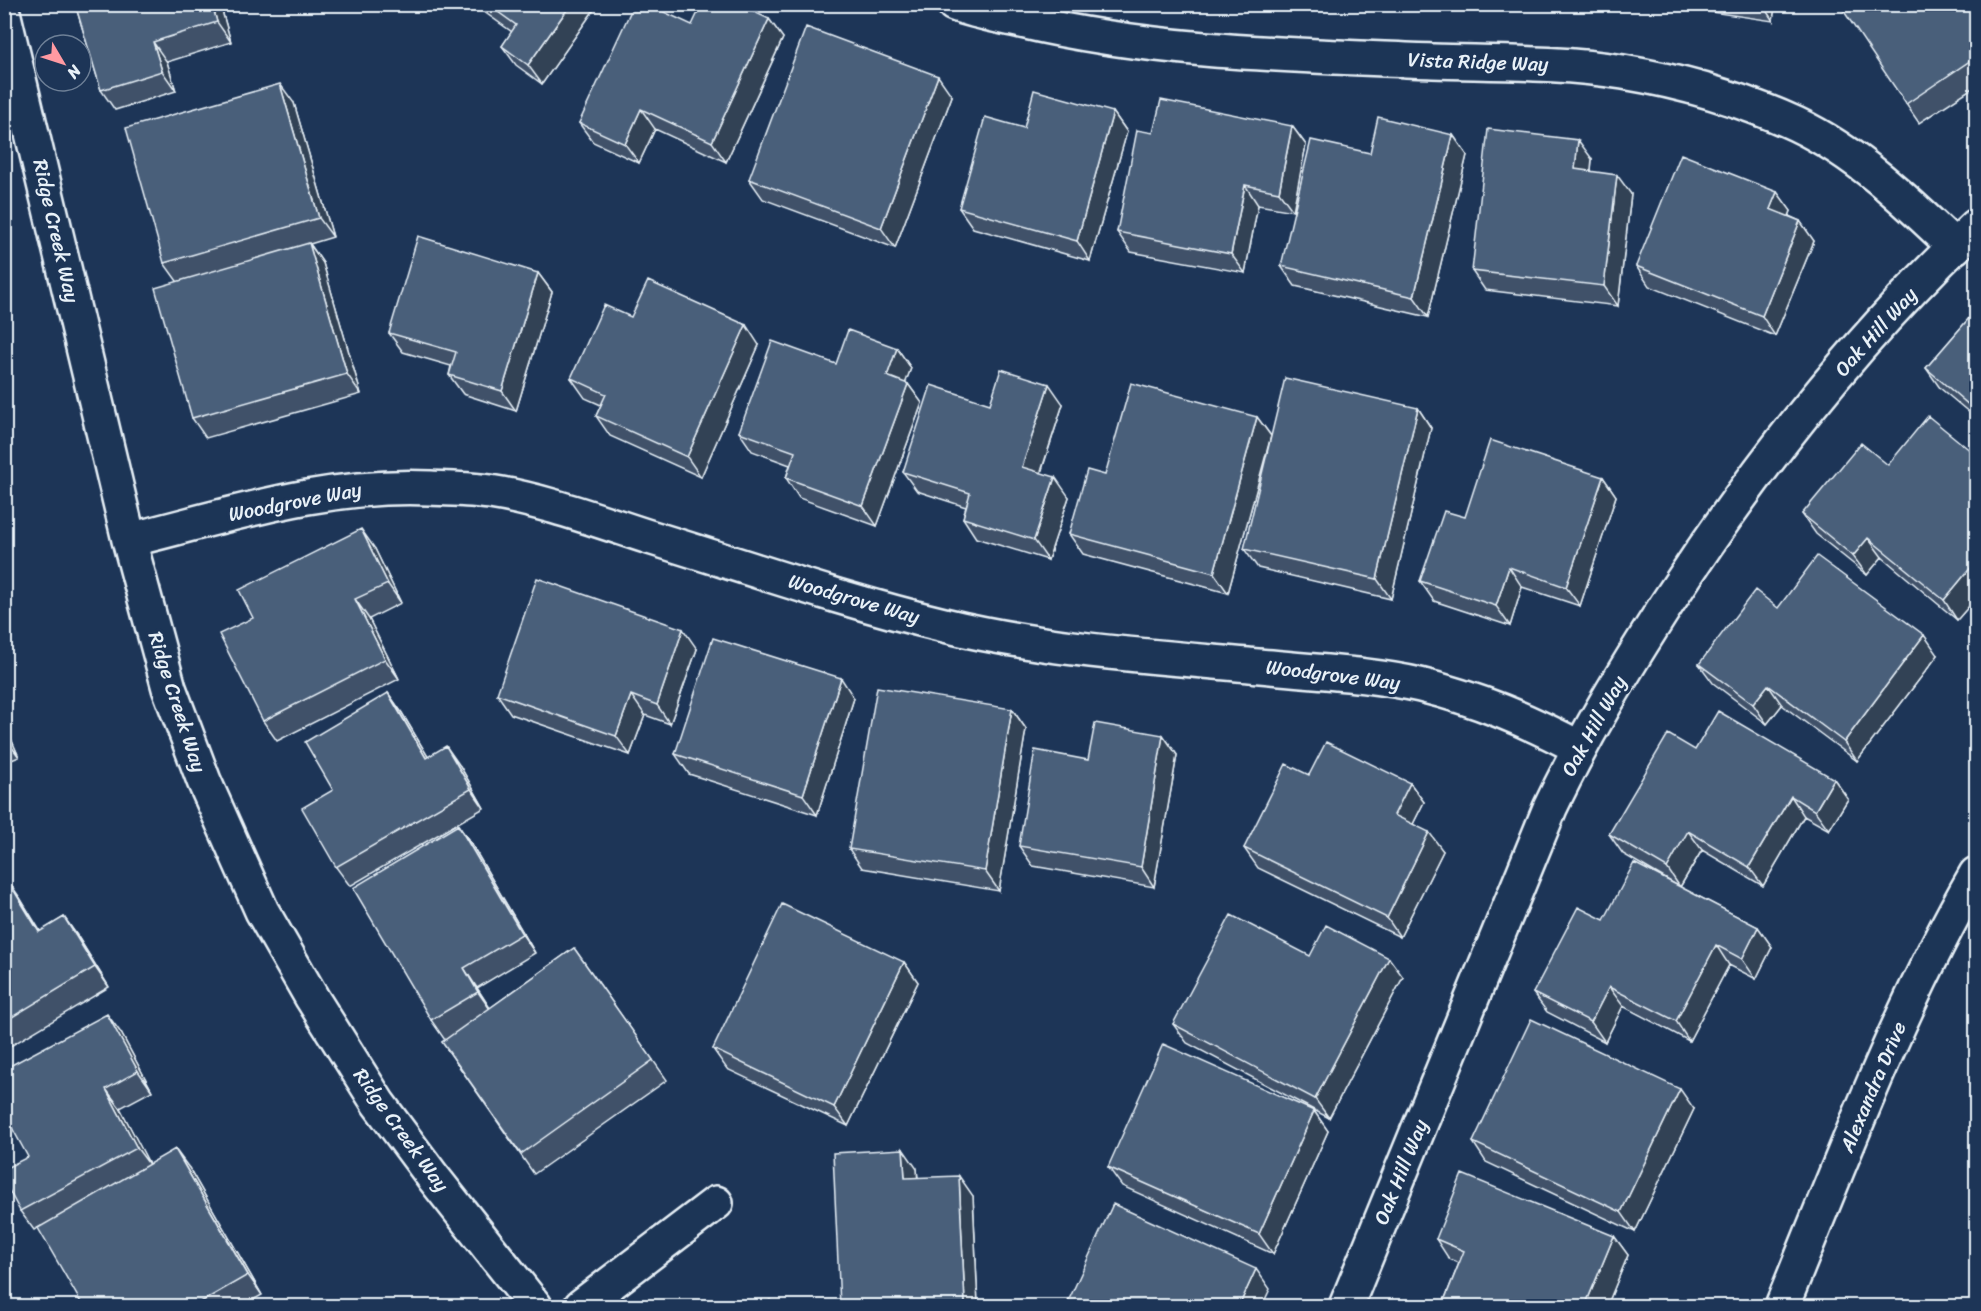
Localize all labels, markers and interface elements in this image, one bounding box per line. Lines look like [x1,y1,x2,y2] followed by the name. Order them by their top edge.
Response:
[33,33,93,93] north arrow
[1407,42,1550,82] street label: Vista Ridge Way
[59,58,90,86] text: N
[22,156,90,307] street label: Ridge Creek Way
[1826,279,1927,385] street label: Oak Hill Way
[225,472,365,532] street label: Woodgrove Way
[784,564,924,635] street label: Woodgrove Way
[138,627,216,778] street label: Ridge Creek Way
[1264,649,1403,701] street label: Woodgrove Way
[1552,668,1637,783] street label: Oak Hill Way
[1829,1016,1916,1159] street label: Alexandra Drive
[344,1060,459,1200] street label: Ridge Creek Way
[1364,1113,1438,1230] street label: Oak Hill Way

